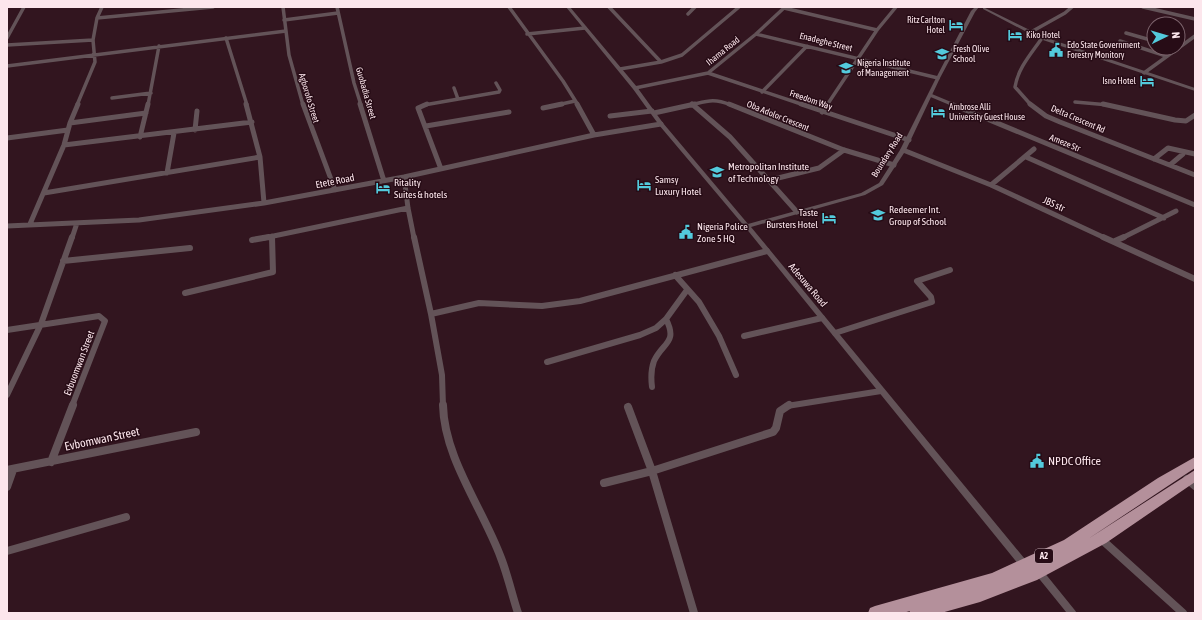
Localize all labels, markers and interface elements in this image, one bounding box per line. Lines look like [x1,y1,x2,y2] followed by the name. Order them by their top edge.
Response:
[907,15,946,35] place label: Ritz Carlton Hotel
[1146,16,1186,56] north arrow
[948,17,964,33] hotel icon: Ritz Carlton Hotel
[1007,27,1023,43] hotel icon: Kiko Hotel
[1026,30,1061,40] place label: Kiko Hotel
[799,31,854,53] street label: Enadeghe Street
[1170,31,1182,39] text: N
[704,35,742,67] street label: Ihama Road
[1067,40,1141,60] place label: Edo State Government Forestry Monitory
[1048,42,1064,58] public building icon: Edo State Government Forestry Monitory
[953,44,989,64] place label: Fresh Olive School
[934,46,950,62] school or university icon: Fresh Olive School
[857,58,910,78] place label: Nigeria Institute of Management
[838,60,854,76] school or university icon: Nigeria Institute of Management
[354,66,378,120] street label: Guobadia Street
[297,72,321,124] street label: Agborofo Street
[1139,73,1155,89] hotel icon: Isno Hotel
[1102,76,1137,86] place label: Isno Hotel
[788,88,834,112] street label: Freedom Way
[745,99,811,133] street label: Oba Adolor Crescent
[949,102,1025,122] place label: Ambrose Alli University Guest House
[1049,103,1107,135] street label: Delta Crescent Rd
[930,104,946,120] hotel icon: Ambrose Alli University Guest House
[869,131,905,179] street label: Boundary Road
[1048,132,1082,154] street label: Ameze Str
[728,161,810,184] place label: Metropolitan Institute of Technology
[709,164,725,180] school or university icon: Metropolitan Institute of Technology
[315,172,356,190] street label: Etete Road
[655,174,702,197] place label: Samsy Luxury Hotel
[394,177,448,200] place label: Ritality Suites & hotels
[636,177,652,193] hotel icon: Samsy Luxury Hotel
[375,180,391,196] hotel icon: Ritality Suites & hotels
[1041,194,1068,214] street label: JBS str
[889,204,947,227] place label: Redeemer Int. Group of School
[766,207,818,230] place label: Taste Bursters Hotel
[870,207,886,223] school or university icon: Redeemer Int. Group of School
[821,210,837,226] hotel icon: Taste Bursters Hotel
[697,221,748,244] place label: Nigeria Police Zone 5 HQ
[678,224,694,240] public building icon: Nigeria Police Zone 5 HQ
[787,261,830,309] street label: Adesuwa Road
[62,329,96,397] street label: Evbuomwan Street
[63,424,141,454] street label: Evbomwan Street
[1029,453,1045,469] public building icon: NPDC Office
[1048,454,1101,468] place label: NPDC Office
[1035,549,1053,563] road number: A2

